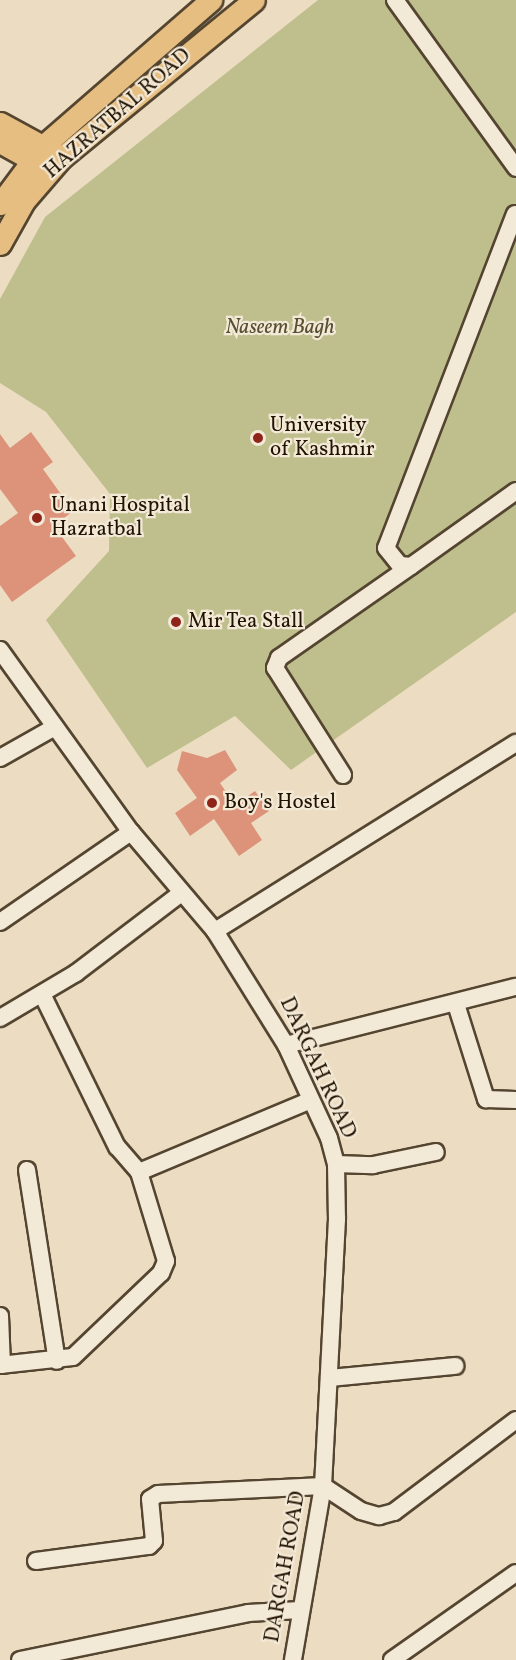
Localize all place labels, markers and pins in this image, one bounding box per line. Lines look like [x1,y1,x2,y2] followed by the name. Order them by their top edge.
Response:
[270,413,372,463] place label: University of Kashmir
[251,431,265,445] marker: University of Kashmir
[51,493,190,543] place label: Unani Hospital Hazratbal
[28,509,46,527] marker: Unani Hospital Hazratbal
[188,609,304,635] place label: Mir Tea Stall
[169,615,183,629] marker: Mir Tea Stall
[224,790,336,816] place label: Boy's Hostel
[205,796,219,810] marker: Boy's Hostel

